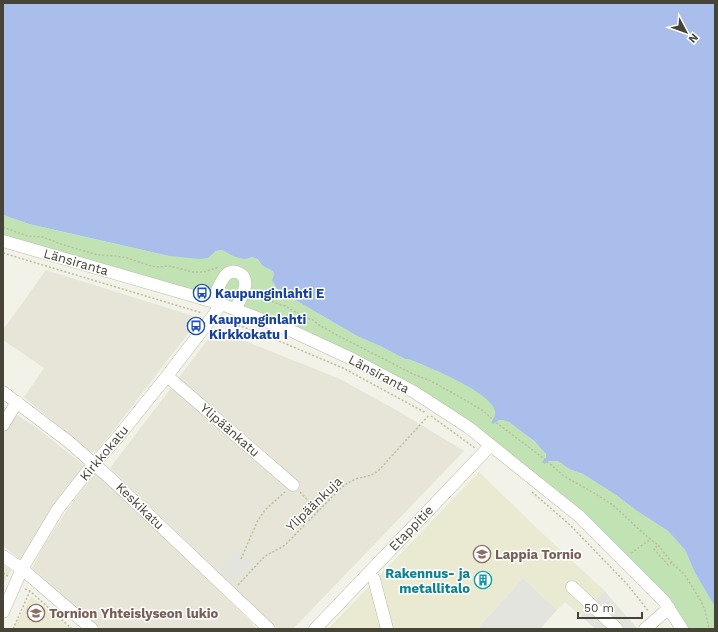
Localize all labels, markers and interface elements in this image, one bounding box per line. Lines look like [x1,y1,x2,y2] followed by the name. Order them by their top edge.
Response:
[666,12,706,52] north arrow
[686,31,701,46] text: N
[42,246,111,279] street label: Länsiranta
[192,283,212,303] bus stop icon: Kaupunginlahti E
[215,286,324,301] place label: Kaupunginlahti E
[209,312,306,342] place label: Kaupunginlahti Kirkkokatu I
[186,316,206,336] bus stop icon: Kaupunginlahti Kirkkokatu I
[346,352,413,397] street label: Länsiranta
[197,400,263,460] street label: Ylipäänkatu
[77,422,131,484] street label: Kirkkokatu
[283,473,346,534] street label: Ylipäänkuja
[113,479,167,533] street label: Keskikatu
[386,502,436,554] street label: Etappitie
[472,544,492,564] school or university icon: Lappia Tornio
[495,547,582,562] place label: Lappia Tornio
[385,566,470,596] place label: Rakennus- ja metallitalo
[473,570,493,590] building icon: Rakennus- ja metallitalo
[578,594,642,620] scale bar
[584,601,614,615] text: 50 m
[26,603,46,623] school or university icon: Tornion Yhteislyseon lukio
[49,606,219,621] place label: Tornion Yhteislyseon lukio

